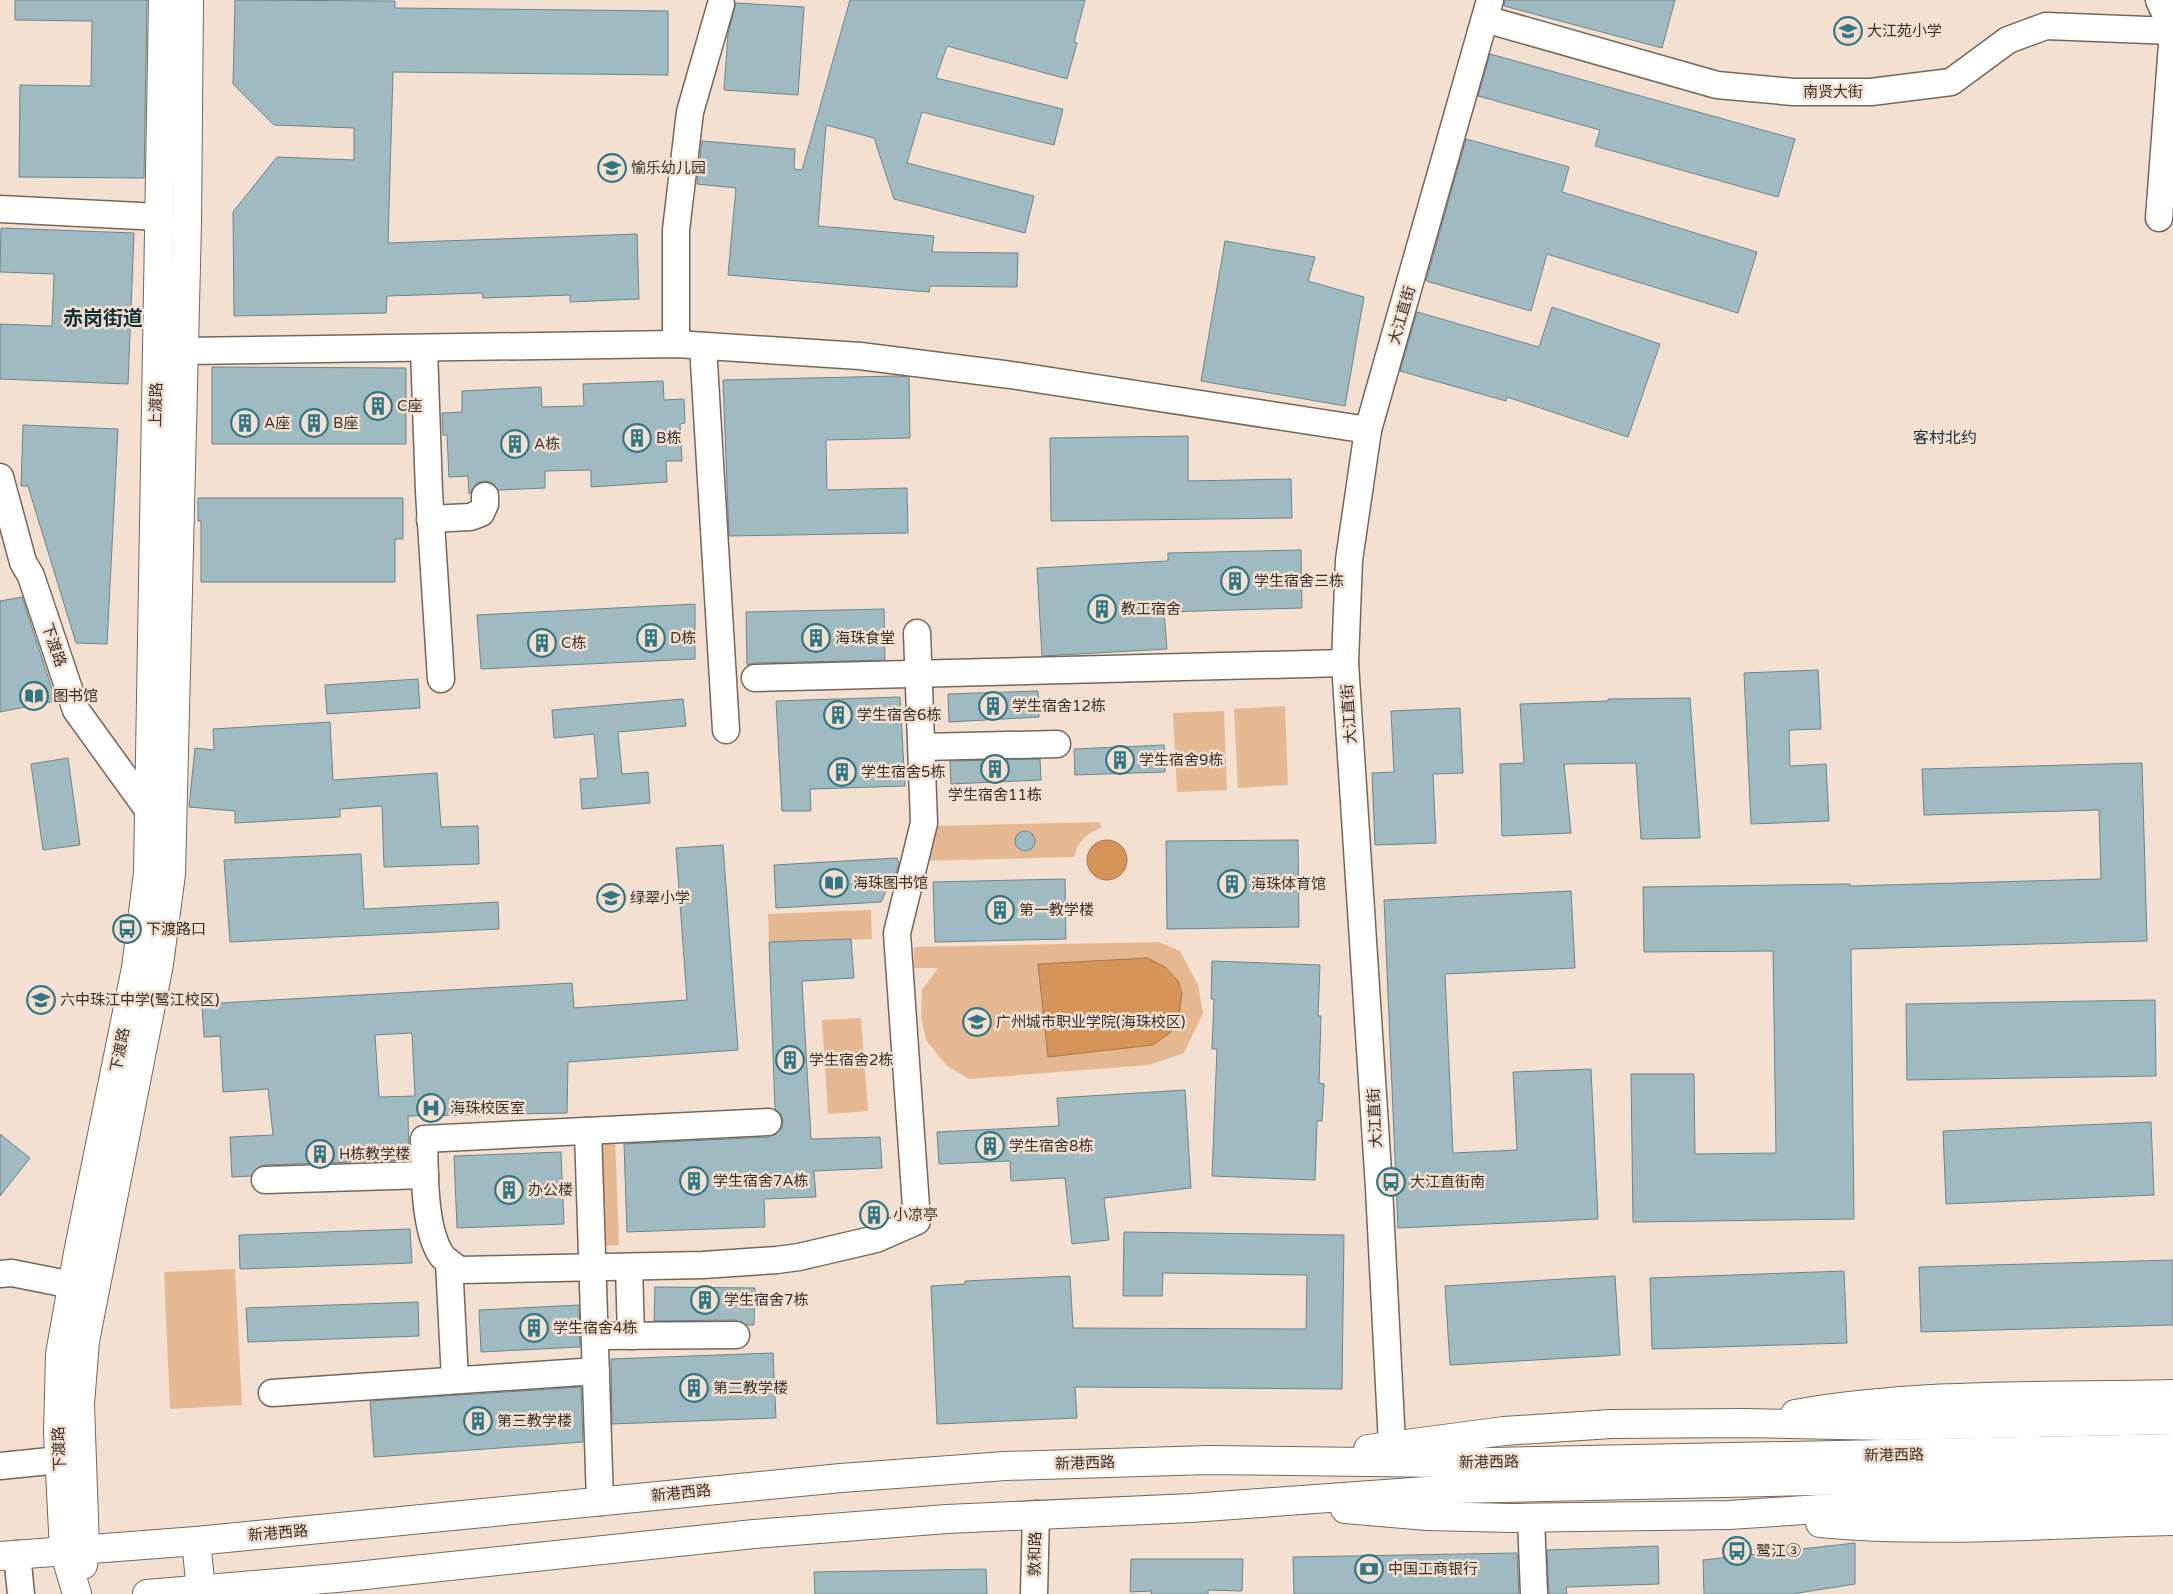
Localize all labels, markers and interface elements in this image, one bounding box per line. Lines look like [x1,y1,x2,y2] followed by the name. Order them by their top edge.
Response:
[1833,16,1863,46] school or university icon: 大江苑小学
[1867,22,1942,40] place label: 大江苑小学
[1803,83,1863,101] street label: 南贤大街
[597,153,627,183] school or university icon: 愉乐幼儿园
[631,159,706,177] place label: 愉乐幼儿园
[1385,284,1419,346] street label: 大江直街
[63,307,143,331] district label: 赤岗街道
[147,382,165,428] street label: 上渡路
[363,391,393,421] building icon: C座
[397,397,422,415] place label: C座
[230,408,260,438] building icon: A座
[299,408,329,438] building icon: B座
[264,414,290,432] place label: A座
[333,414,358,432] place label: B座
[622,423,652,453] building icon: B栋
[1913,428,1977,448] district label: 客村北约
[500,429,530,459] building icon: A栋
[656,429,681,447] place label: B栋
[534,435,560,453] place label: A栋
[1220,566,1250,596] building icon: 学生宿舍三栋
[1254,572,1344,590] place label: 学生宿舍三栋
[1087,594,1117,624] building icon: 教工宿舍
[1121,600,1181,618] place label: 教工宿舍
[38,621,70,669] street label: 下渡路
[636,623,666,653] building icon: D栋
[801,623,831,653] building icon: 海珠食堂
[527,628,557,658] building icon: C栋
[670,629,696,647] place label: D栋
[835,629,895,647] place label: 海珠食堂
[561,634,586,652] place label: C栋
[19,681,49,711] library icon: 图书馆
[1338,683,1360,745] street label: 大江直街
[53,687,98,705] place label: 图书馆
[978,691,1008,721] building icon: 学生宿舍12栋
[1012,697,1106,715] place label: 学生宿舍12栋
[823,700,853,730] building icon: 学生宿舍6栋
[857,706,941,724] place label: 学生宿舍6栋
[1105,745,1135,775] building icon: 学生宿舍9栋
[1139,751,1223,769] place label: 学生宿舍9栋
[980,754,1010,784] building icon: 学生宿舍11栋
[827,757,857,787] building icon: 学生宿舍5栋
[861,763,945,781] place label: 学生宿舍5栋
[948,786,1042,804] place label: 学生宿舍11栋
[819,868,849,898] library icon: 海珠图书馆
[1217,869,1247,899] building icon: 海珠体育馆
[853,874,928,892] place label: 海珠图书馆
[1251,875,1326,893] place label: 海珠体育馆
[596,883,626,913] school or university icon: 绿翠小学
[630,889,690,907] place label: 绿翠小学
[985,895,1015,925] building icon: 第一教学楼
[1019,901,1094,919] place label: 第一教学楼
[112,914,142,944] bus stop icon: 下渡路口
[146,920,206,938] place label: 下渡路口
[26,985,56,1015] school or university icon: 六中珠江中学(鹭江校区)
[60,991,219,1009] place label: 六中珠江中学(鹭江校区)
[962,1007,992,1037] school or university icon: 广州城市职业学院(海珠校区)
[996,1013,1185,1031] place label: 广州城市职业学院(海珠校区)
[107,1026,133,1074] street label: 下渡路
[775,1045,805,1075] building icon: 学生宿舍2栋
[809,1051,893,1069] place label: 学生宿舍2栋
[1364,1088,1386,1148] street label: 大江直街
[416,1093,446,1123] hospital icon: 海珠校医室
[450,1099,525,1117] place label: 海珠校医室
[975,1131,1005,1161] building icon: 学生宿舍8栋
[1009,1137,1093,1155] place label: 学生宿舍8栋
[305,1139,335,1169] building icon: H栋教学楼
[339,1145,410,1163] place label: H栋教学楼
[679,1166,709,1196] building icon: 学生宿舍7A栋
[1376,1167,1406,1197] bus stop icon: 大江直街南
[713,1172,809,1190] place label: 学生宿舍7A栋
[1410,1173,1485,1191] place label: 大江直街南
[494,1175,524,1205] building icon: 办公楼
[528,1181,573,1199] place label: 办公楼
[859,1200,889,1230] building icon: 小凉亭
[893,1206,938,1224] place label: 小凉亭
[690,1285,720,1315] building icon: 学生宿舍7栋
[724,1291,808,1309] place label: 学生宿舍7栋
[519,1313,549,1343] building icon: 学生宿舍4栋
[553,1319,637,1337] place label: 学生宿舍4栋
[679,1373,709,1403] building icon: 第二教学楼
[713,1379,788,1397] place label: 第二教学楼
[463,1406,493,1436] building icon: 第三教学楼
[497,1412,572,1430] place label: 第三教学楼
[49,1426,69,1472] street label: 下渡路
[1864,1445,1924,1465] street label: 新港西路
[1459,1452,1519,1472] street label: 新港西路
[1055,1453,1115,1473] street label: 新港西路
[650,1481,712,1505] street label: 新港西路
[247,1521,309,1545] street label: 新港西路
[1026,1531,1044,1577] street label: 敦和路
[1722,1536,1752,1566] bus stop icon: 鹭江③
[1756,1542,1801,1560] place label: 鹭江③
[1354,1554,1384,1584] bank icon: 中国工商银行
[1388,1560,1478,1578] place label: 中国工商银行

